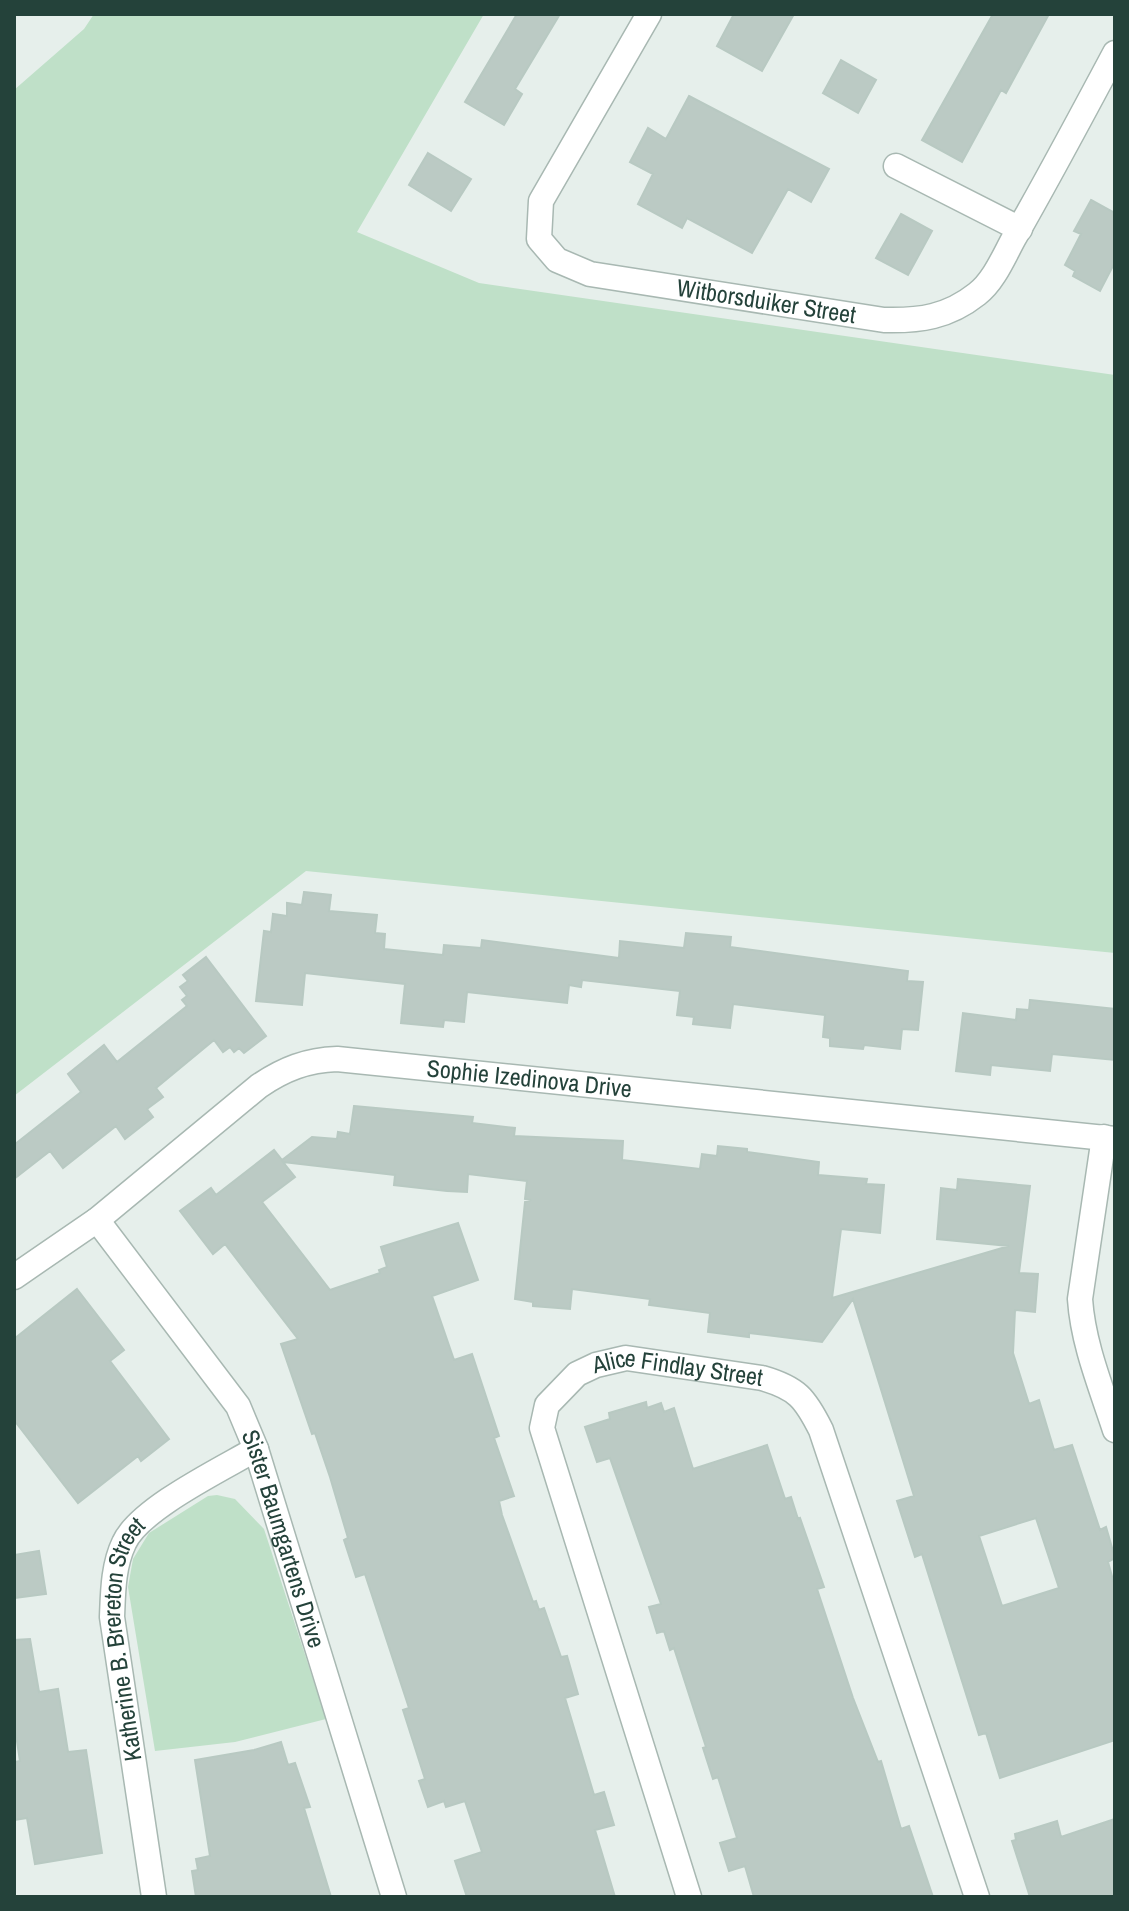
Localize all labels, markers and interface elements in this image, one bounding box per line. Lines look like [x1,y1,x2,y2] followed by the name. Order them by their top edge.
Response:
[675,271,859,330] street label: Witborsduiker Street
[425,1051,633,1104] street label: Sophie Izedinova Drive
[588,1341,765,1393] street label: Alice Findlay Street
[235,1425,333,1652] street label: Sister Baumgartens Drive
[95,1509,152,1763] street label: Katherine B. Brereton Street

